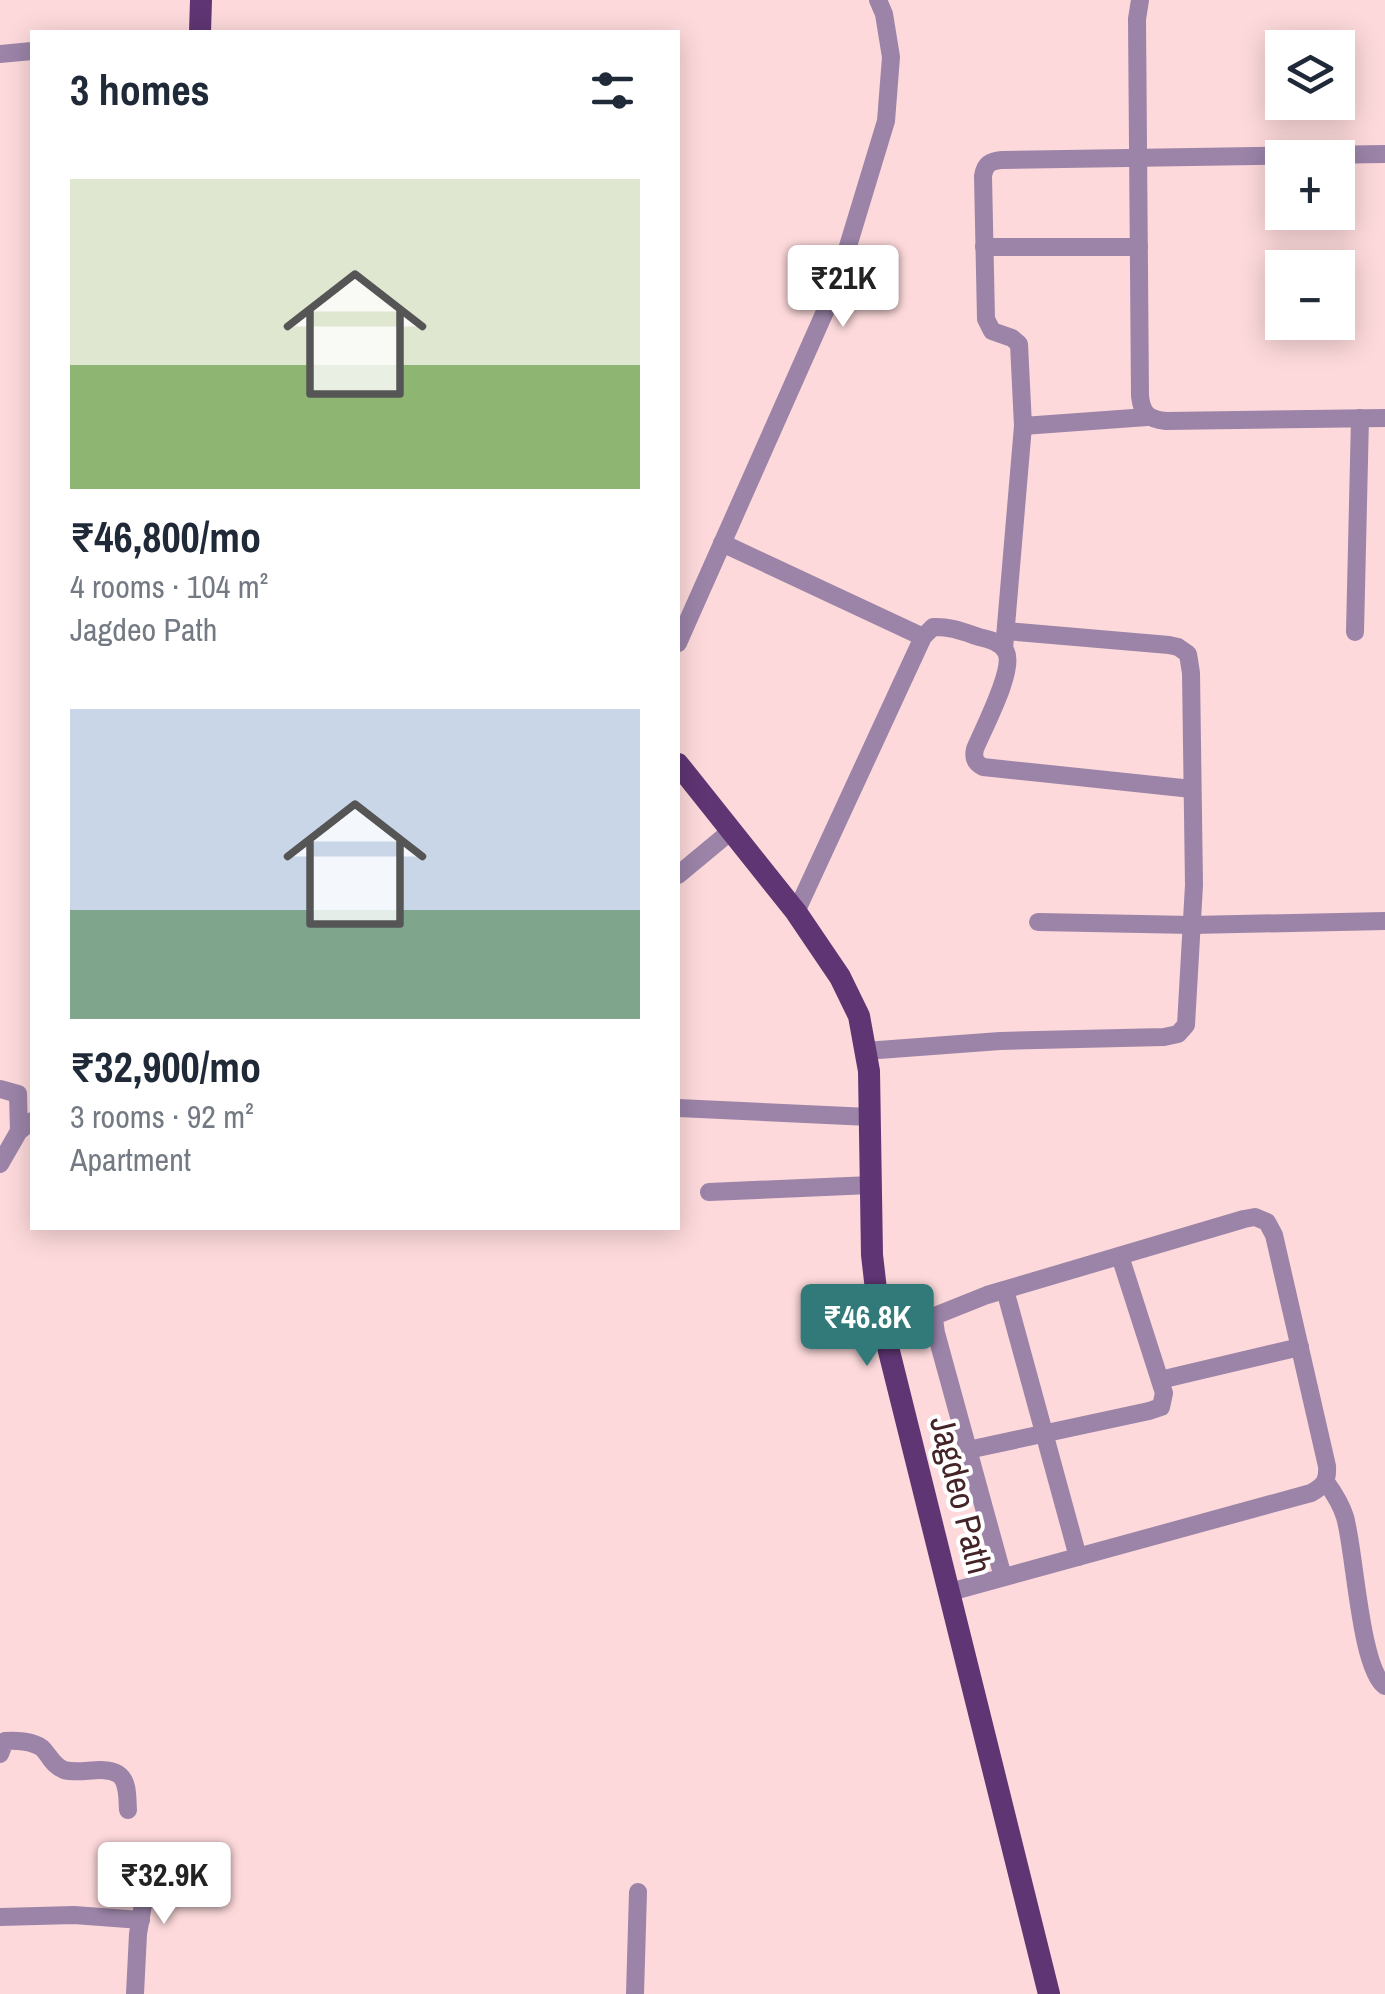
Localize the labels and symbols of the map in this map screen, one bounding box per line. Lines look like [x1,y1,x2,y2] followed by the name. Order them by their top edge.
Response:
[784,245,902,330] pin: ₹21K
[786,1284,948,1369] pin: ₹46.8K
[919,1411,1004,1579] street label: Jagdeo Path
[83,1842,245,1927] pin: ₹32.9K

